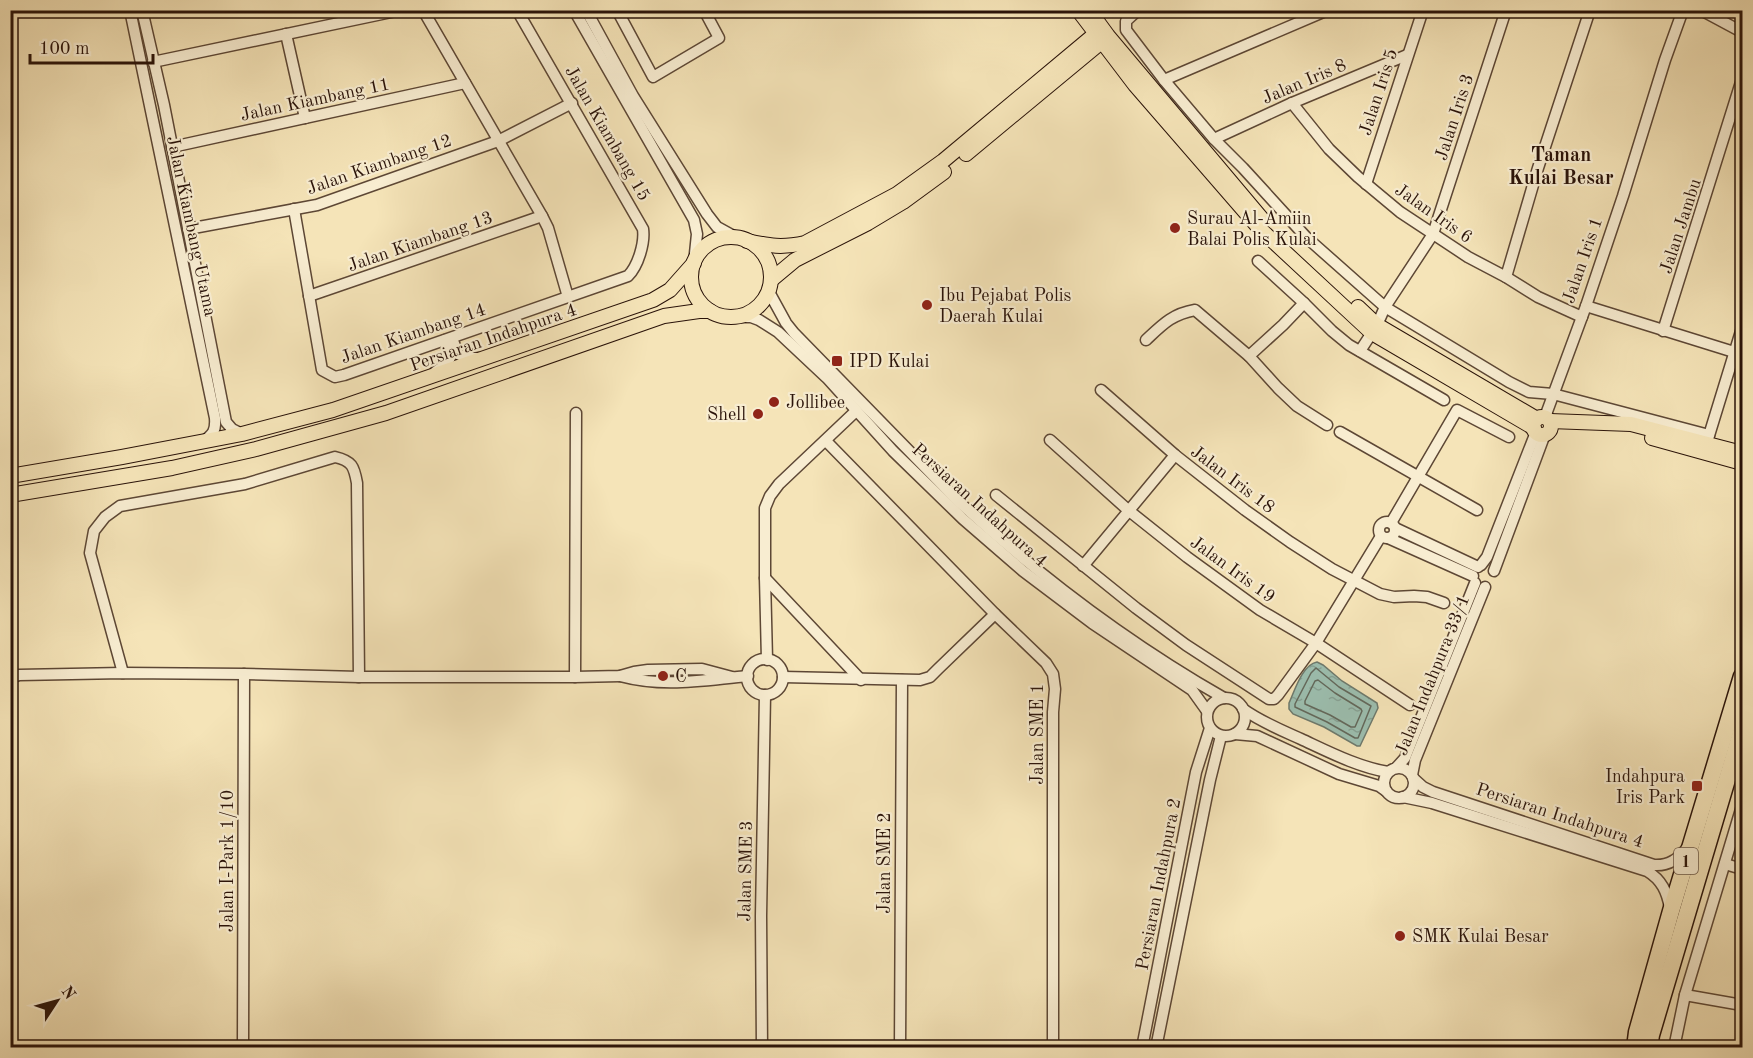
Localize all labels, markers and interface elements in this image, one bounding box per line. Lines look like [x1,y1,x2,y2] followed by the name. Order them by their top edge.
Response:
[30,27,153,65] scale bar
[39,40,90,58] text: 100 m
[1357,47,1401,138] street label: Jalan Iris 5
[1260,56,1349,108] street label: Jalan Iris 8
[561,63,653,204] street label: Jalan Kiambang 15
[1433,72,1477,163] street label: Jalan Iris 3
[239,75,392,125] street label: Jalan Kiambang 11
[304,132,454,198] street label: Jalan Kiambang 12
[163,134,219,318] street label: Jalan Kiambang Utama
[1508,146,1614,189] district label: Taman Kulai Besar
[1657,176,1705,276] street label: Jalan Jambu
[1392,181,1475,247] street label: Jalan Iris 6
[345,209,495,275] street label: Jalan Kiambang 13
[1187,210,1317,249] place label: Surau Al-Amiin Balai Polis Kulai
[1560,215,1606,306] street label: Jalan Iris 1
[1168,221,1182,235] marker: Surau Al-Amiin Balai Polis Kulai
[939,287,1072,326] place label: Ibu Pejabat Polis Daerah Kulai
[920,298,934,312] marker: Ibu Pejabat Polis Daerah Kulai
[338,301,488,367] street label: Jalan Kiambang 14
[408,301,579,375] street label: Persiaran Indahpura 4
[849,353,929,371] place label: IPD Kulai
[830,354,844,368] marker: IPD Kulai
[786,394,845,412] place label: Jollibee
[767,395,781,409] marker: Jollibee
[707,406,746,424] place label: Shell
[751,407,765,421] marker: Shell
[908,440,1050,571] street label: Persiaran Indahpura 4
[1187,442,1278,517] street label: Jalan Iris 18
[1187,533,1278,607] street label: Jalan Iris 19
[1392,592,1473,758] street label: Jalan Indahpura 33/1
[675,668,687,686] place label: C
[656,669,670,683] marker: C
[1029,683,1047,785] street label: Jalan SME 1
[1605,768,1685,807] place label: Indahpura Iris Park
[1690,779,1704,793] marker: Indahpura Iris Park
[1474,780,1646,852] street label: Persiaran Indahpura 4
[219,790,237,932] street label: Jalan I-Park 1/10
[1133,797,1185,972] street label: Persiaran Indahpura 2
[876,812,894,914] street label: Jalan SME 2
[736,820,756,922] street label: Jalan SME 3
[1674,848,1698,874] road number: 1
[1412,928,1549,946] place label: SMK Kulai Besar
[1393,929,1407,943] marker: SMK Kulai Besar
[27,971,87,1031] north arrow
[57,984,78,1004] text: N

